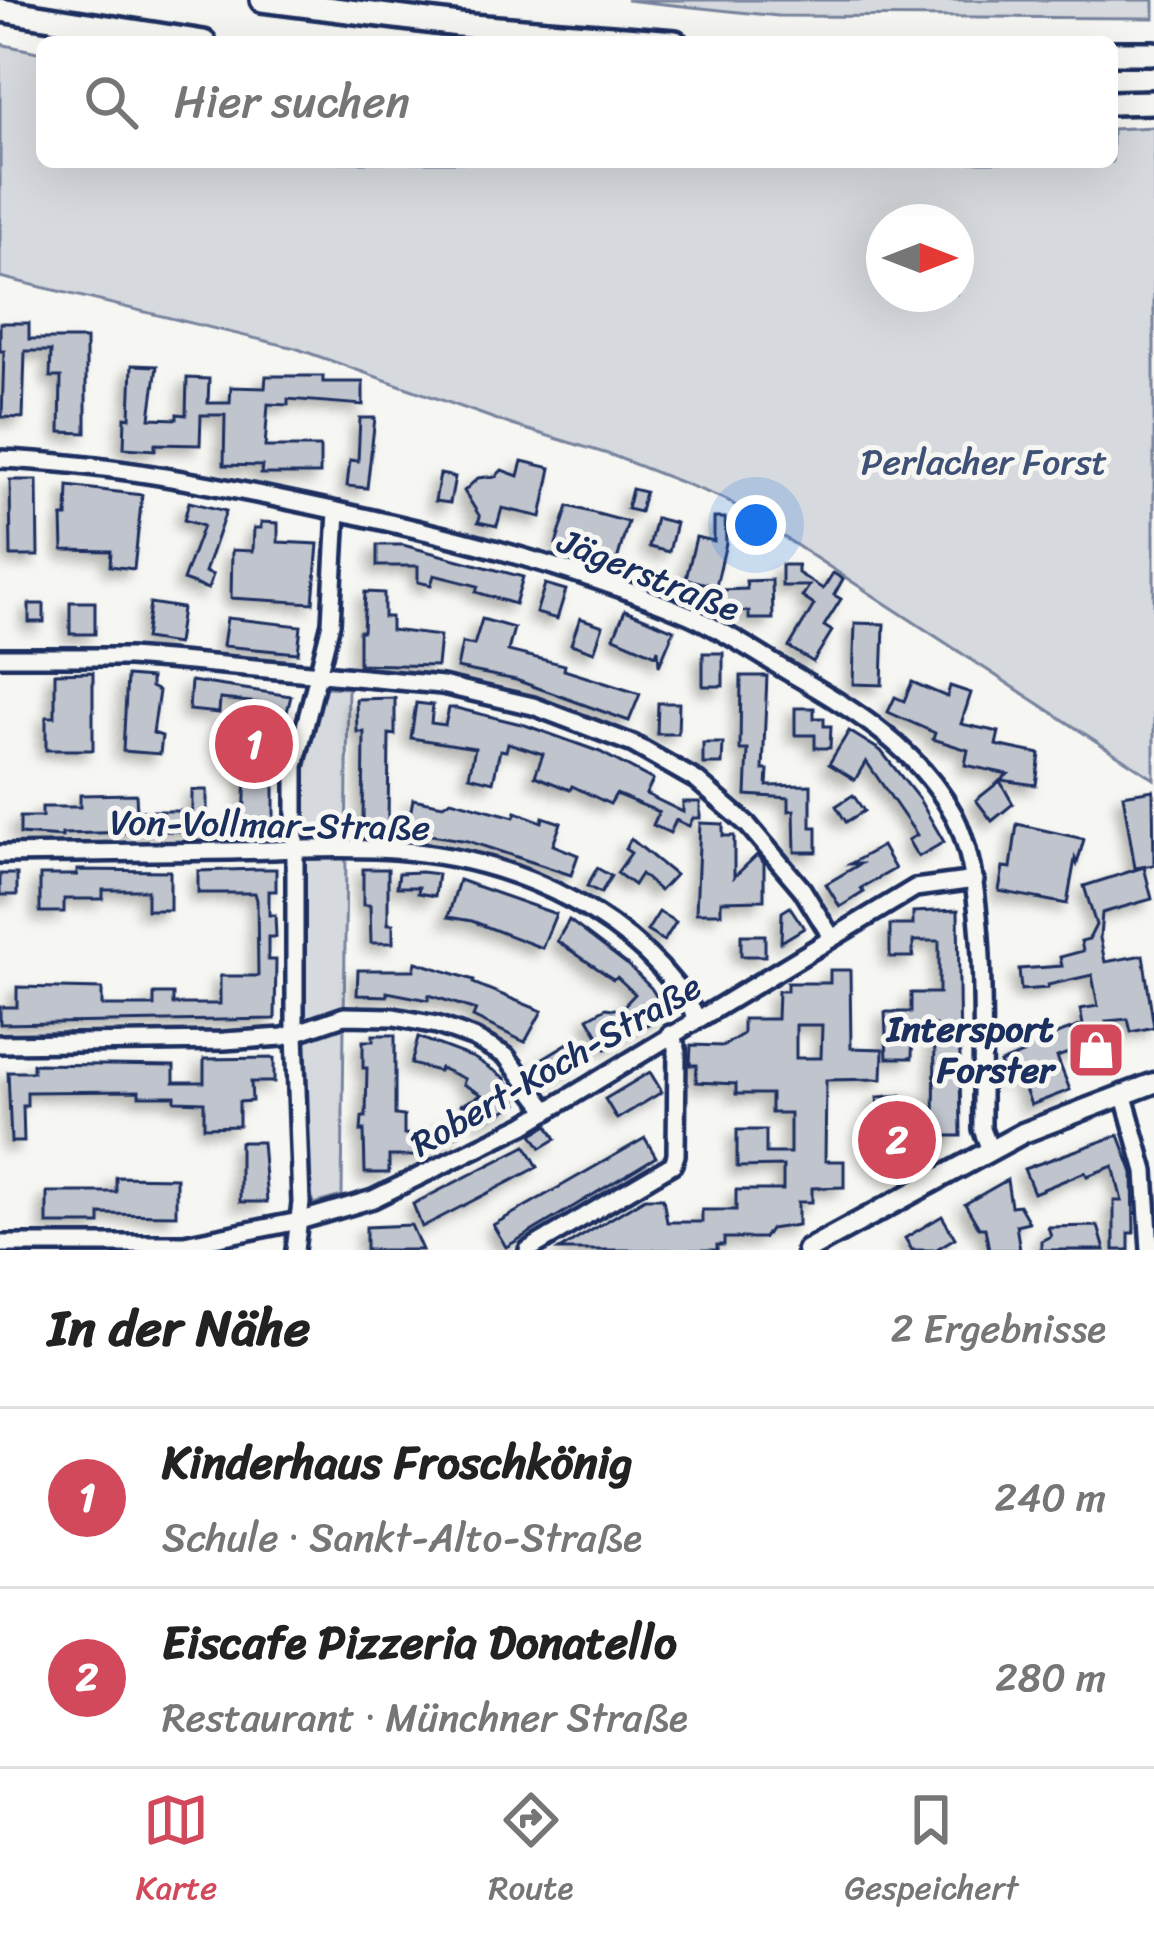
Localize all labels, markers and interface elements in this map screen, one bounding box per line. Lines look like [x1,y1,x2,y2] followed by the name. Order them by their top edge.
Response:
[36,36,1118,168] search box
[174,62,410,142] text: Hier suchen
[78,69,144,135] icon: search
[866,204,974,312] north arrow
[861,430,1107,494] park label: Perlacher Forst
[726,495,786,555] your location
[546,509,750,641] street label: Jägerstraße
[215,699,293,789] pin: 1
[109,790,431,860] street label: Von-Vollmar-Straße
[398,955,714,1175] street label: Robert-Koch-Straße
[885,997,1057,1102] place label: Intersport Forster
[1065,1019,1127,1081] shop icon: Intersport Forster
[858,1095,936,1185] pin: 2
[48,1283,310,1373] text: In der Nähe
[891,1294,1106,1363] text: 2 Ergebnisse
[162,1423,633,1503] text: Kinderhaus Froschkönig
[79,1463,95,1532] text: 1
[994,1463,1106,1532] text: 240 m
[162,1503,642,1572] text: Schule · Sankt-Alto-Straße
[162,1603,677,1683] text: Eiscafe Pizzeria Donatello
[76,1643,98,1712] text: 2
[995,1643,1106,1712] text: 280 m
[162,1683,688,1752] text: Restaurant · Münchner Straße
[136,1787,217,1917] tab: Karte
[488,1787,573,1917] tab: Route
[845,1787,1018,1917] tab: Gespeichert

